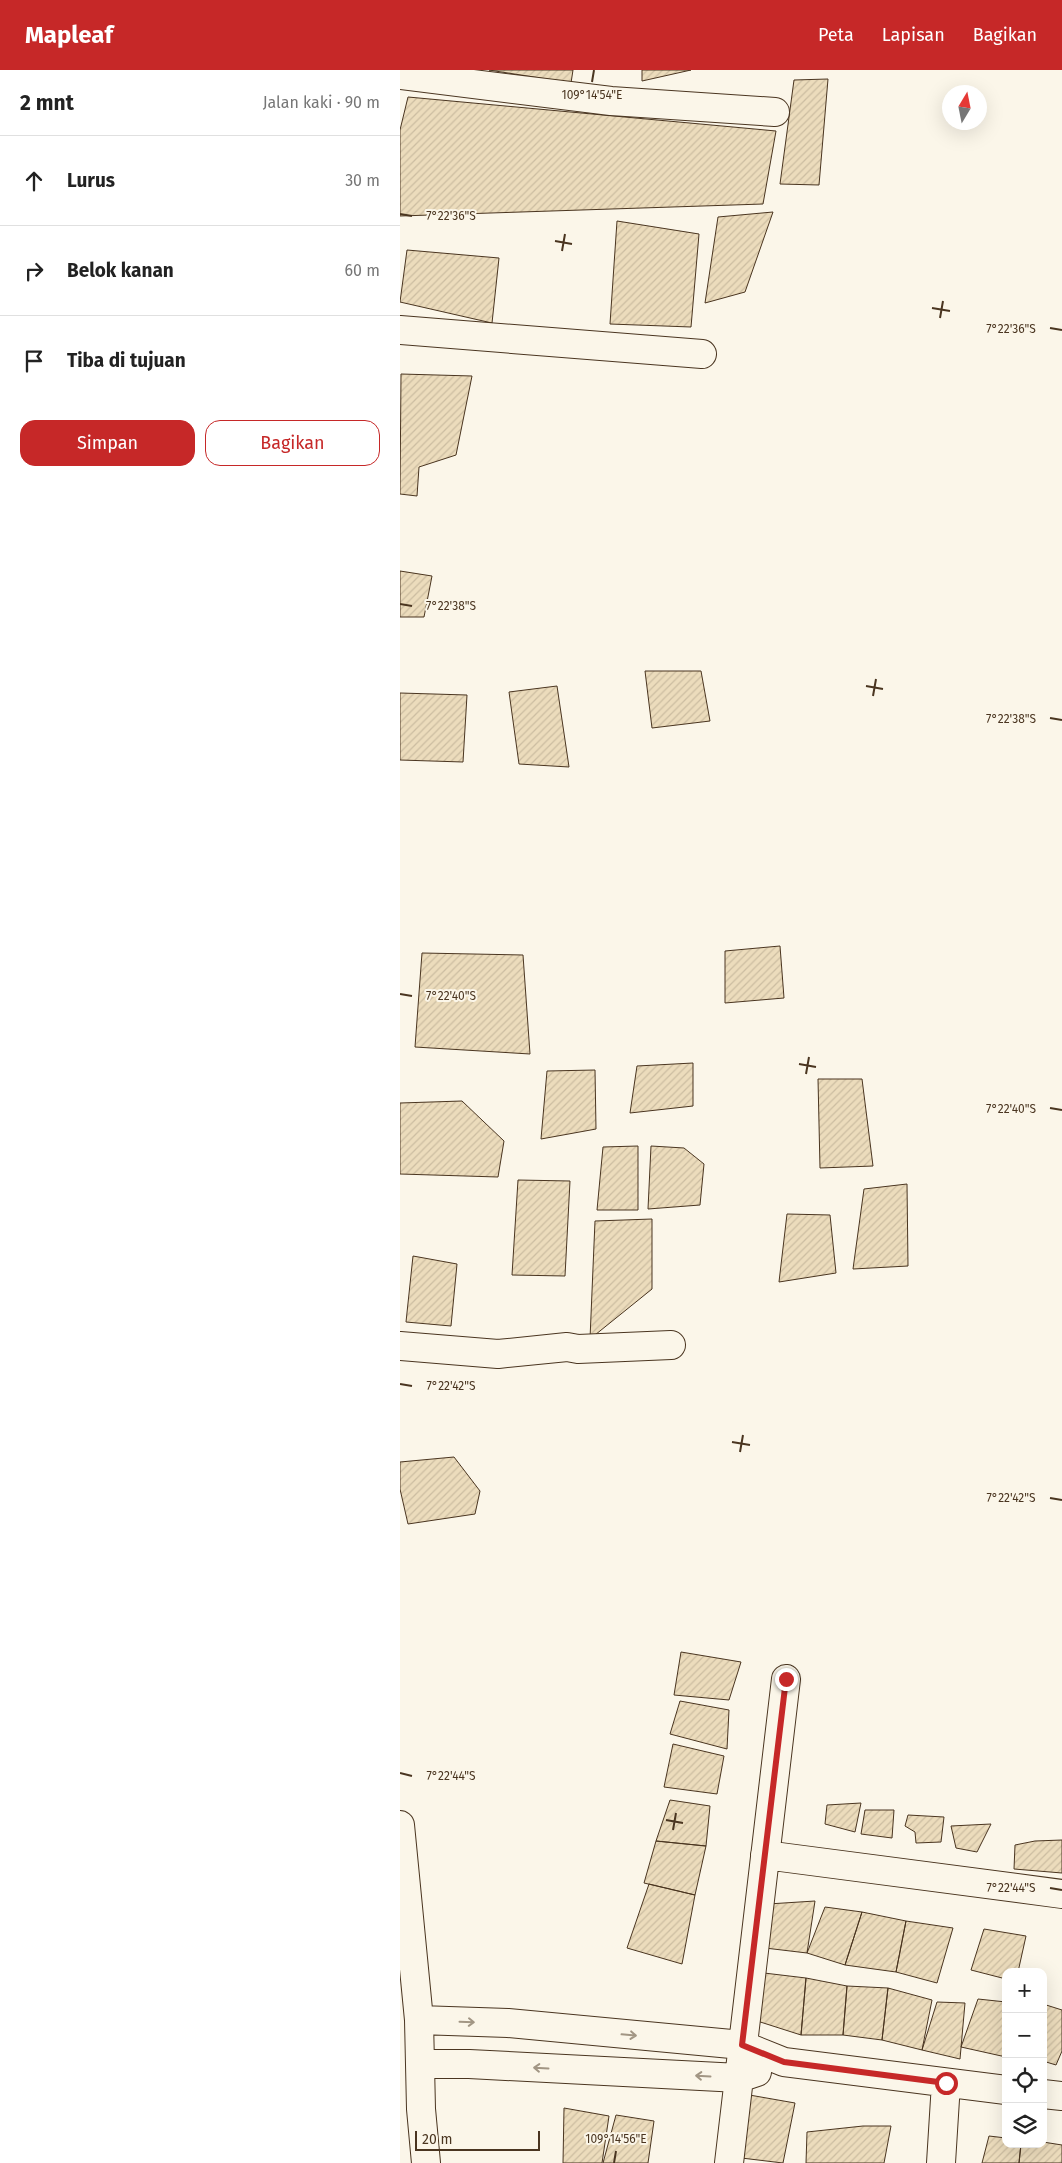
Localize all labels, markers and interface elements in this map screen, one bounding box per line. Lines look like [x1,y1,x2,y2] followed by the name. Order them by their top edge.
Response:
[25,21,113,49] text: Mapleaf
[818,24,854,46] text: Peta
[882,24,945,46] text: Lapisan
[973,24,1037,46] text: Bagikan
[942,85,987,130] north arrow
[562,88,622,102] text: 109°14'54"E
[20,90,74,116] text: 2 mnt
[263,93,380,112] text: Jalan kaki · 90 m
[20,167,48,195] icon: ahead
[67,169,115,192] text: Lurus
[345,171,380,190] text: 30 m
[426,209,476,223] text: 7°22'36"S
[20,257,48,285] icon: right
[67,259,174,282] text: Belok kanan
[345,261,380,280] text: 60 m
[986,322,1036,336] text: 7°22'36"S
[20,347,48,375] icon: arrive
[67,349,186,372] text: Tiba di tujuan
[20,420,195,466] button: Simpan
[205,420,380,466] button: Bagikan
[426,599,476,613] text: 7°22'38"S
[986,712,1036,726] text: 7°22'38"S
[426,989,476,1003] text: 7°22'40"S
[986,1102,1036,1116] text: 7°22'40"S
[426,1379,476,1393] text: 7°22'42"S
[986,1491,1036,1505] text: 7°22'42"S
[775,1668,798,1691] route end
[426,1769,476,1783] text: 7°22'44"S
[986,1881,1036,1895] text: 7°22'44"S
[1002,1968,1047,2148] map controls
[1002,1968,1047,2013] button: +
[1002,2013,1047,2058] button: −
[459,2017,475,2027] one-way arrow
[621,2030,637,2039] one-way arrow
[1002,2058,1047,2103] button: locate
[533,2063,549,2072] one-way arrow
[695,2072,711,2081] one-way arrow
[935,2072,958,2095] route start
[1002,2103,1047,2148] button: layers
[415,2128,540,2151] scale bar
[422,2131,452,2148] text: 20 m
[585,2132,647,2146] text: 109°14'56"E

